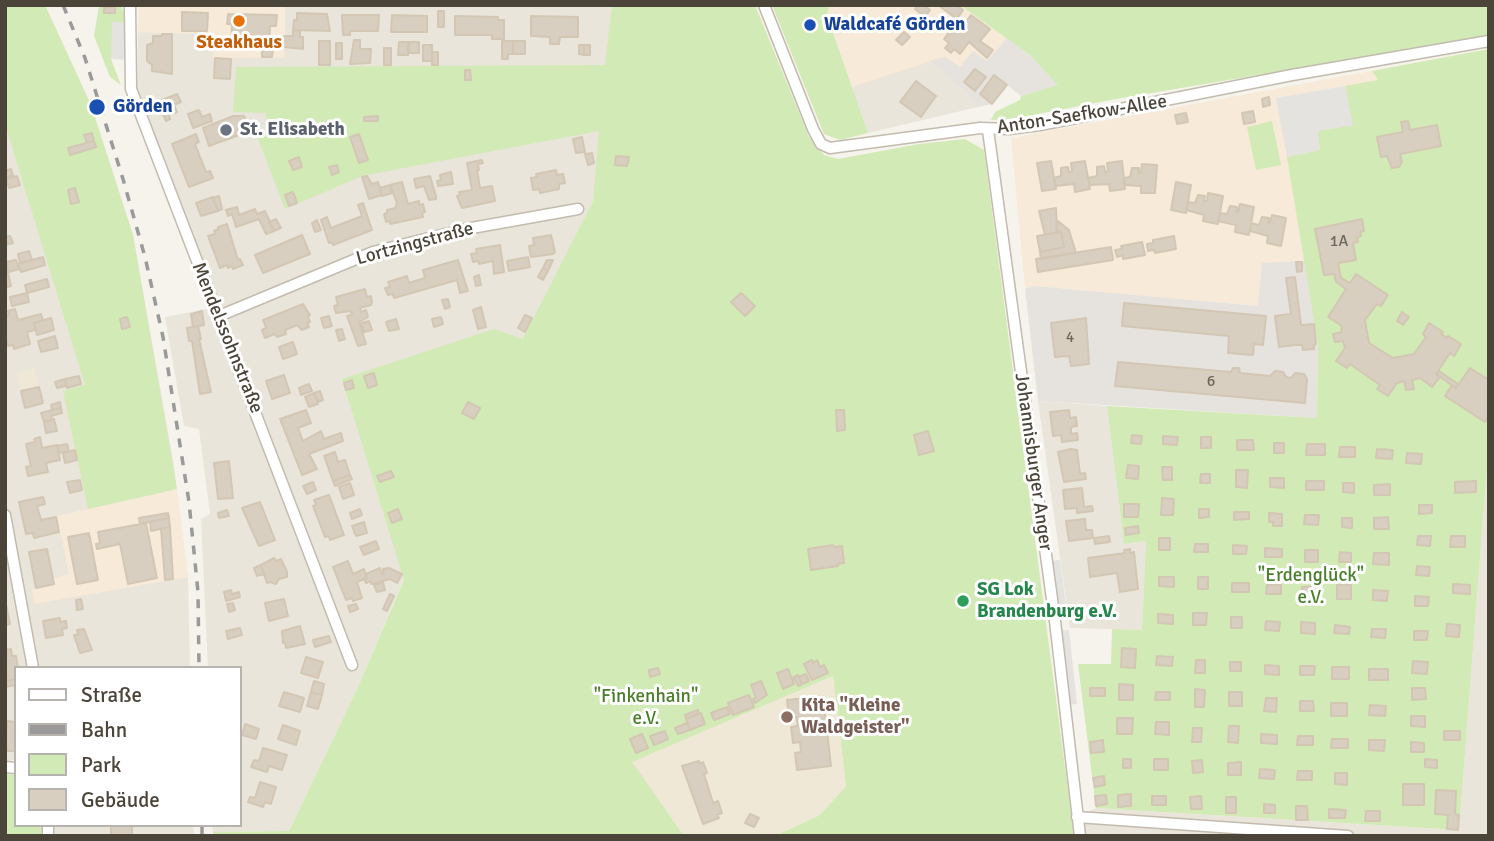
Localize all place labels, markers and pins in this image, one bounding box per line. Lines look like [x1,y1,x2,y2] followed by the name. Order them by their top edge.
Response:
[231,13,247,29] marker: Steakhaus
[824,14,965,36] place label: Waldcafé Görden
[802,17,818,33] marker: Waldcafé Görden
[196,32,282,54] place label: Steakhaus
[113,96,173,118] place label: Görden
[87,97,107,117] marker: Görden
[240,119,345,141] place label: St. Elisabeth
[218,122,234,138] marker: St. Elisabeth
[977,579,1117,623] place label: SG Lok Brandenburg e.V.
[955,593,971,609] marker: SG Lok Brandenburg e.V.
[801,695,910,739] place label: Kita "Kleine Waldgeister"
[779,709,795,725] marker: Kita "Kleine Waldgeister"

